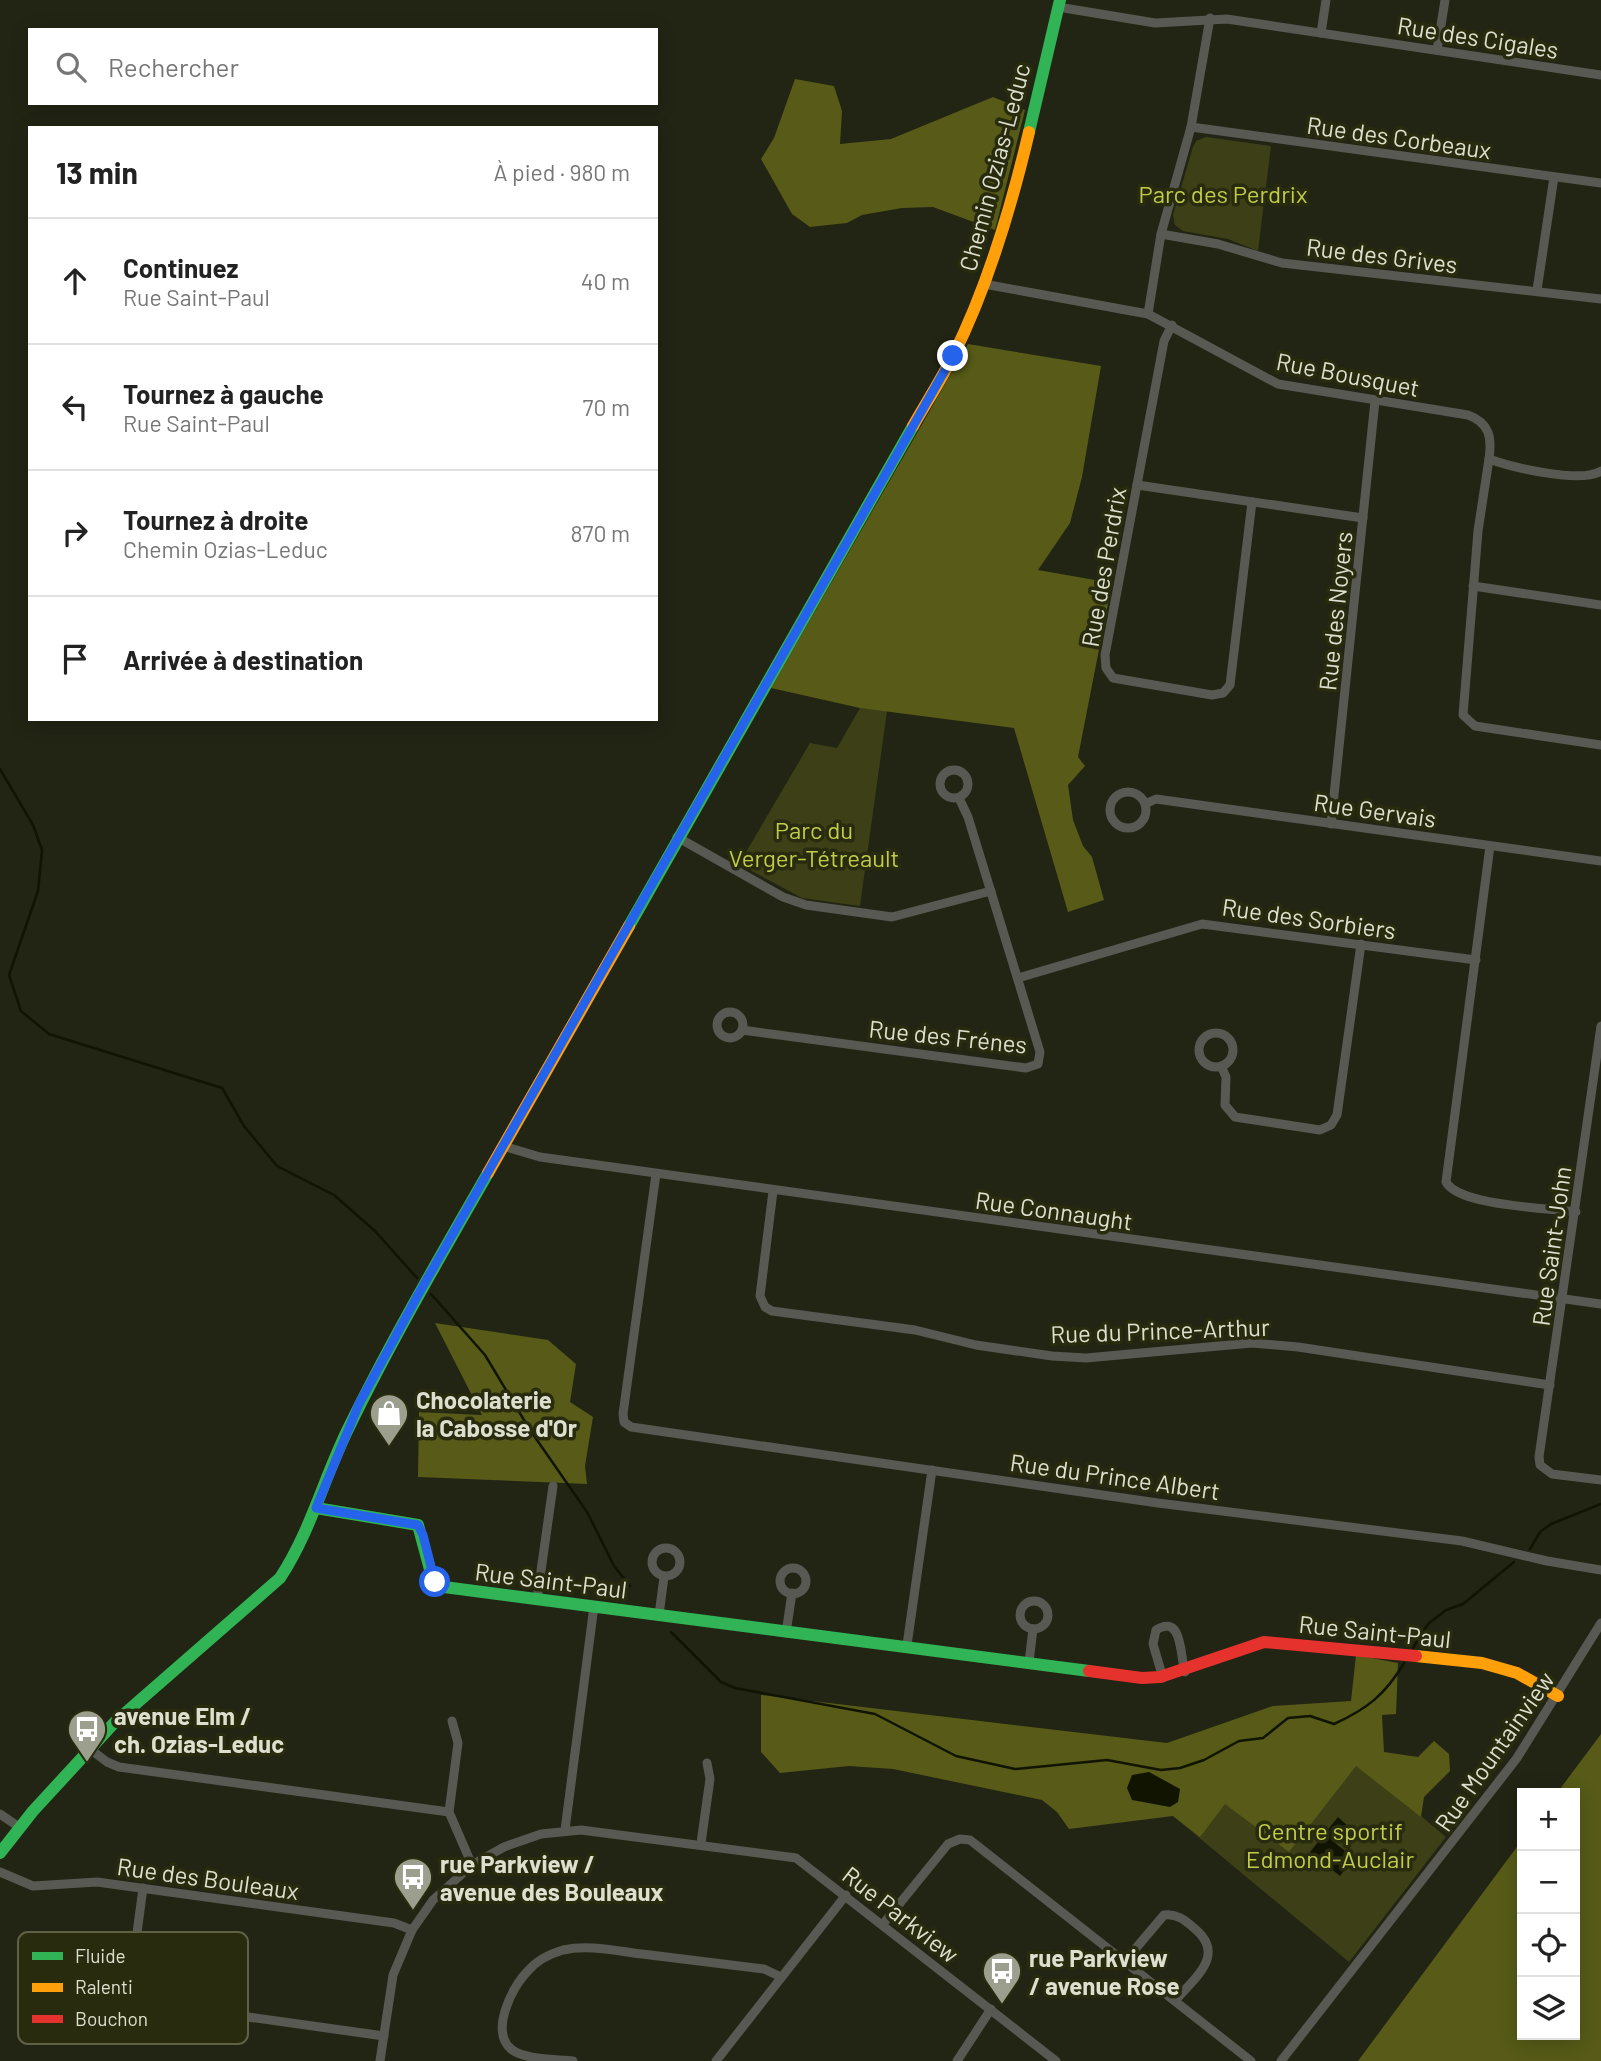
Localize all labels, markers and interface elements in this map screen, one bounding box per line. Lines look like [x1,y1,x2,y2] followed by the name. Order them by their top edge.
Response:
[1395,10,1561,64] street label: Rue des Cigales
[28,28,658,105] search box
[52,48,90,86] icon: search
[108,51,239,82] text: Rechercher
[952,60,1036,274] street label: Chemin Ozias-Leduc
[1305,110,1493,164] street label: Rue des Corbeaux
[56,154,138,190] text: 13 min
[493,158,630,186] text: À pied · 980 m
[1139,179,1307,208] park label: Parc des Perdrix
[1305,231,1459,279] street label: Rue des Grives
[123,252,239,283] text: Continuez
[56,262,94,300] icon: ahead
[581,267,630,295] text: 40 m
[123,283,270,311] text: Rue Saint-Paul
[937,340,968,371] route end
[1274,346,1422,402] street label: Rue Bousquet
[123,378,324,409] text: Tournez à gauche
[56,388,94,426] icon: left
[583,393,630,421] text: 70 m
[123,409,270,437] text: Rue Saint-Paul
[1075,485,1131,649] street label: Rue des Perdrix
[123,504,308,535] text: Tournez à droite
[56,514,94,552] icon: right
[571,519,630,547] text: 870 m
[1312,530,1358,692] street label: Rue des Noyers
[123,535,328,563] text: Chemin Ozias-Leduc
[56,640,94,678] icon: arrive
[123,644,363,675] text: Arrivée à destination
[1312,787,1438,833] street label: Rue Gervais
[729,815,899,872] park label: Parc du Verger-Tétreault
[1220,891,1398,945] street label: Rue des Sorbiers
[868,1013,1028,1059] street label: Rue des Frénes
[1525,1164,1577,1328] street label: Rue Saint-John
[974,1185,1134,1235] street label: Rue Connaught
[1050,1312,1270,1348] street label: Rue du Prince-Arthur
[416,1385,577,1442] place label: Chocolaterie la Cabosse d'Or
[368,1392,410,1447] shop icon: Chocolaterie la Cabosse d'Or
[1008,1447,1222,1505] street label: Rue du Prince Albert
[473,1556,629,1604] street label: Rue Saint-Paul
[419,1566,450,1597] route start
[1297,1609,1453,1653] street label: Rue Saint-Paul
[1428,1666,1560,1836] street label: Rue Mountainview
[114,1701,284,1758] place label: avenue Elm / ch. Ozias-Leduc
[66,1708,108,1763] bus stop icon: avenue Elm / ch. Ozias-Leduc
[1517,1788,1580,2040] map controls
[1517,1788,1580,1851] button: +
[1246,1816,1414,1873] park label: Centre sportif Edmond-Auclair
[440,1849,664,1906] place label: rue Parkview / avenue des Bouleaux
[115,1851,301,1905] street label: Rue des Bouleaux
[1517,1851,1580,1914] button: −
[392,1856,434,1911] bus stop icon: rue Parkview / avenue des Bouleaux
[837,1860,965,1968] street label: Rue Parkview
[1517,1914,1580,1977] button: locate
[18,1932,248,2044] legend
[1029,1943,1179,2000] place label: rue Parkview / avenue Rose
[75,1944,126,1967] text: Fluide
[981,1950,1023,2005] bus stop icon: rue Parkview / avenue Rose
[75,1975,133,1998] text: Ralenti
[1517,1977,1580,2040] button: layers
[75,2007,148,2030] text: Bouchon

